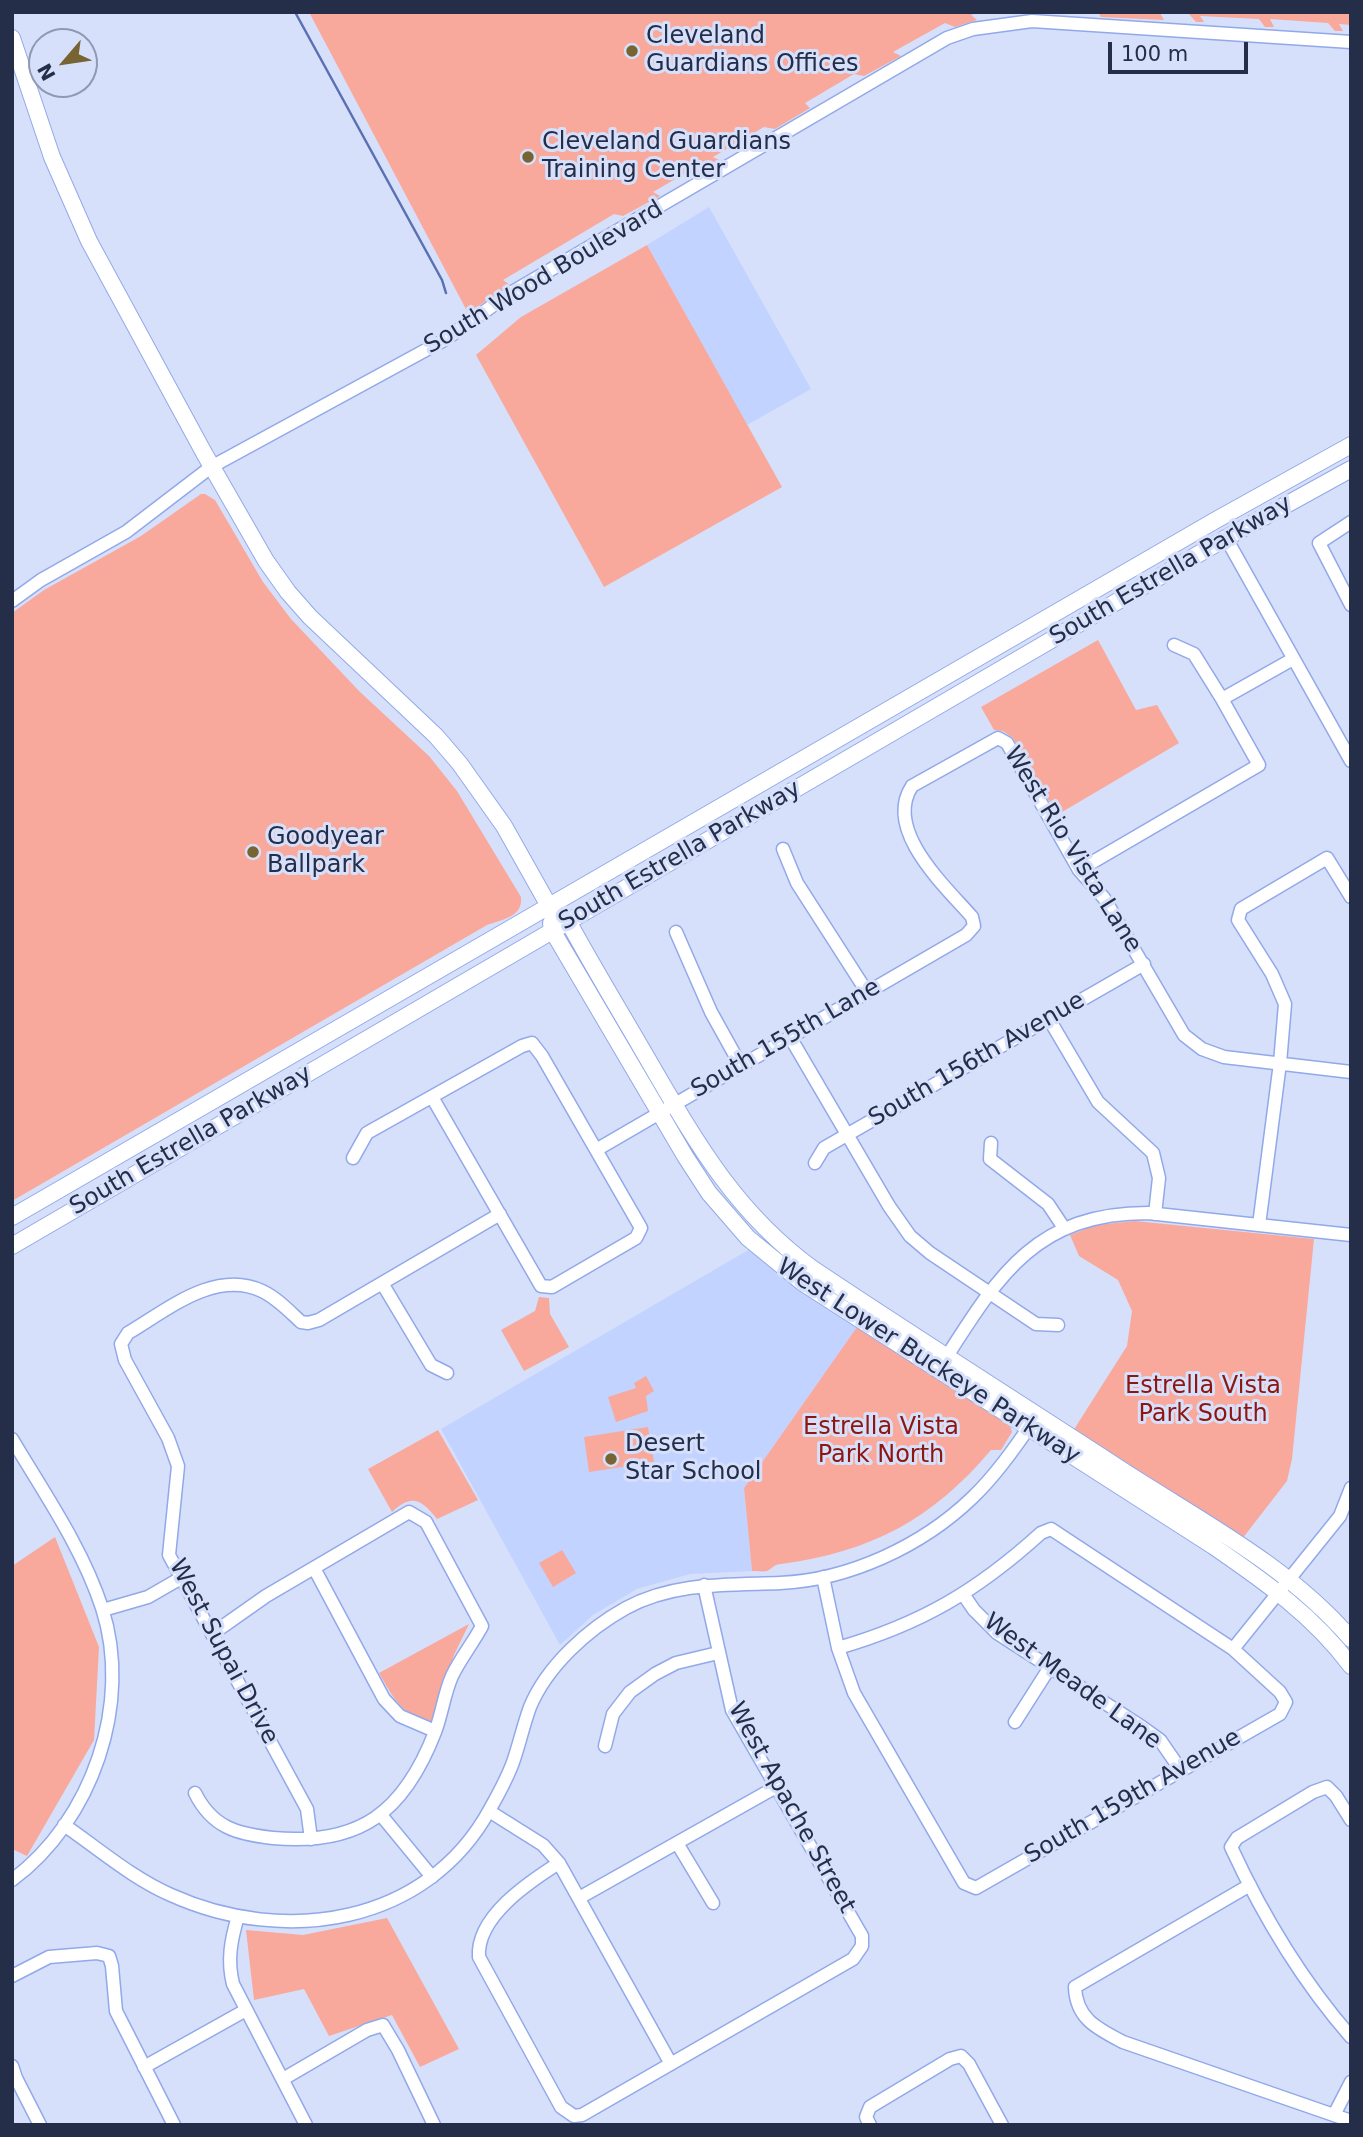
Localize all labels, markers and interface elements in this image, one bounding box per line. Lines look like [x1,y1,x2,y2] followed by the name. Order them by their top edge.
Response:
[646,23,858,79] place label: Cleveland Guardians Offices
[28,28,98,98] north arrow
[1111,28,1251,72] scale bar
[1121,42,1188,66] text: 100 m
[624,43,640,59] marker: Cleveland Guardians Offices
[33,60,60,85] text: N
[542,129,791,185] place label: Cleveland Guardians Training Center
[520,149,536,165] marker: Cleveland Guardians Training Center
[419,195,669,361] street label: South Wood Boulevard
[1045,490,1297,652] street label: South Estrella Parkway
[997,742,1147,958] street label: West Rio Vista Lane
[554,775,806,937] street label: South Estrella Parkway
[267,824,384,880] place label: Goodyear Ballpark
[245,844,261,860] marker: Goodyear Ballpark
[686,973,886,1105] street label: South 155th Lane
[864,986,1090,1134] street label: South 156th Avenue
[65,1060,317,1222] street label: South Estrella Parkway
[771,1253,1085,1471] street label: West Lower Buckeye Parkway
[1125,1373,1281,1429] park label: Estrella Vista Park South
[803,1414,959,1470] park label: Estrella Vista Park North
[625,1431,762,1487] place label: Desert Star School
[603,1451,619,1467] marker: Desert Star School
[162,1555,284,1749] street label: West Supai Drive
[978,1608,1166,1756] street label: West Meade Lane
[721,1697,861,1919] street label: West Apache Street
[1020,1723,1246,1871] street label: South 159th Avenue

